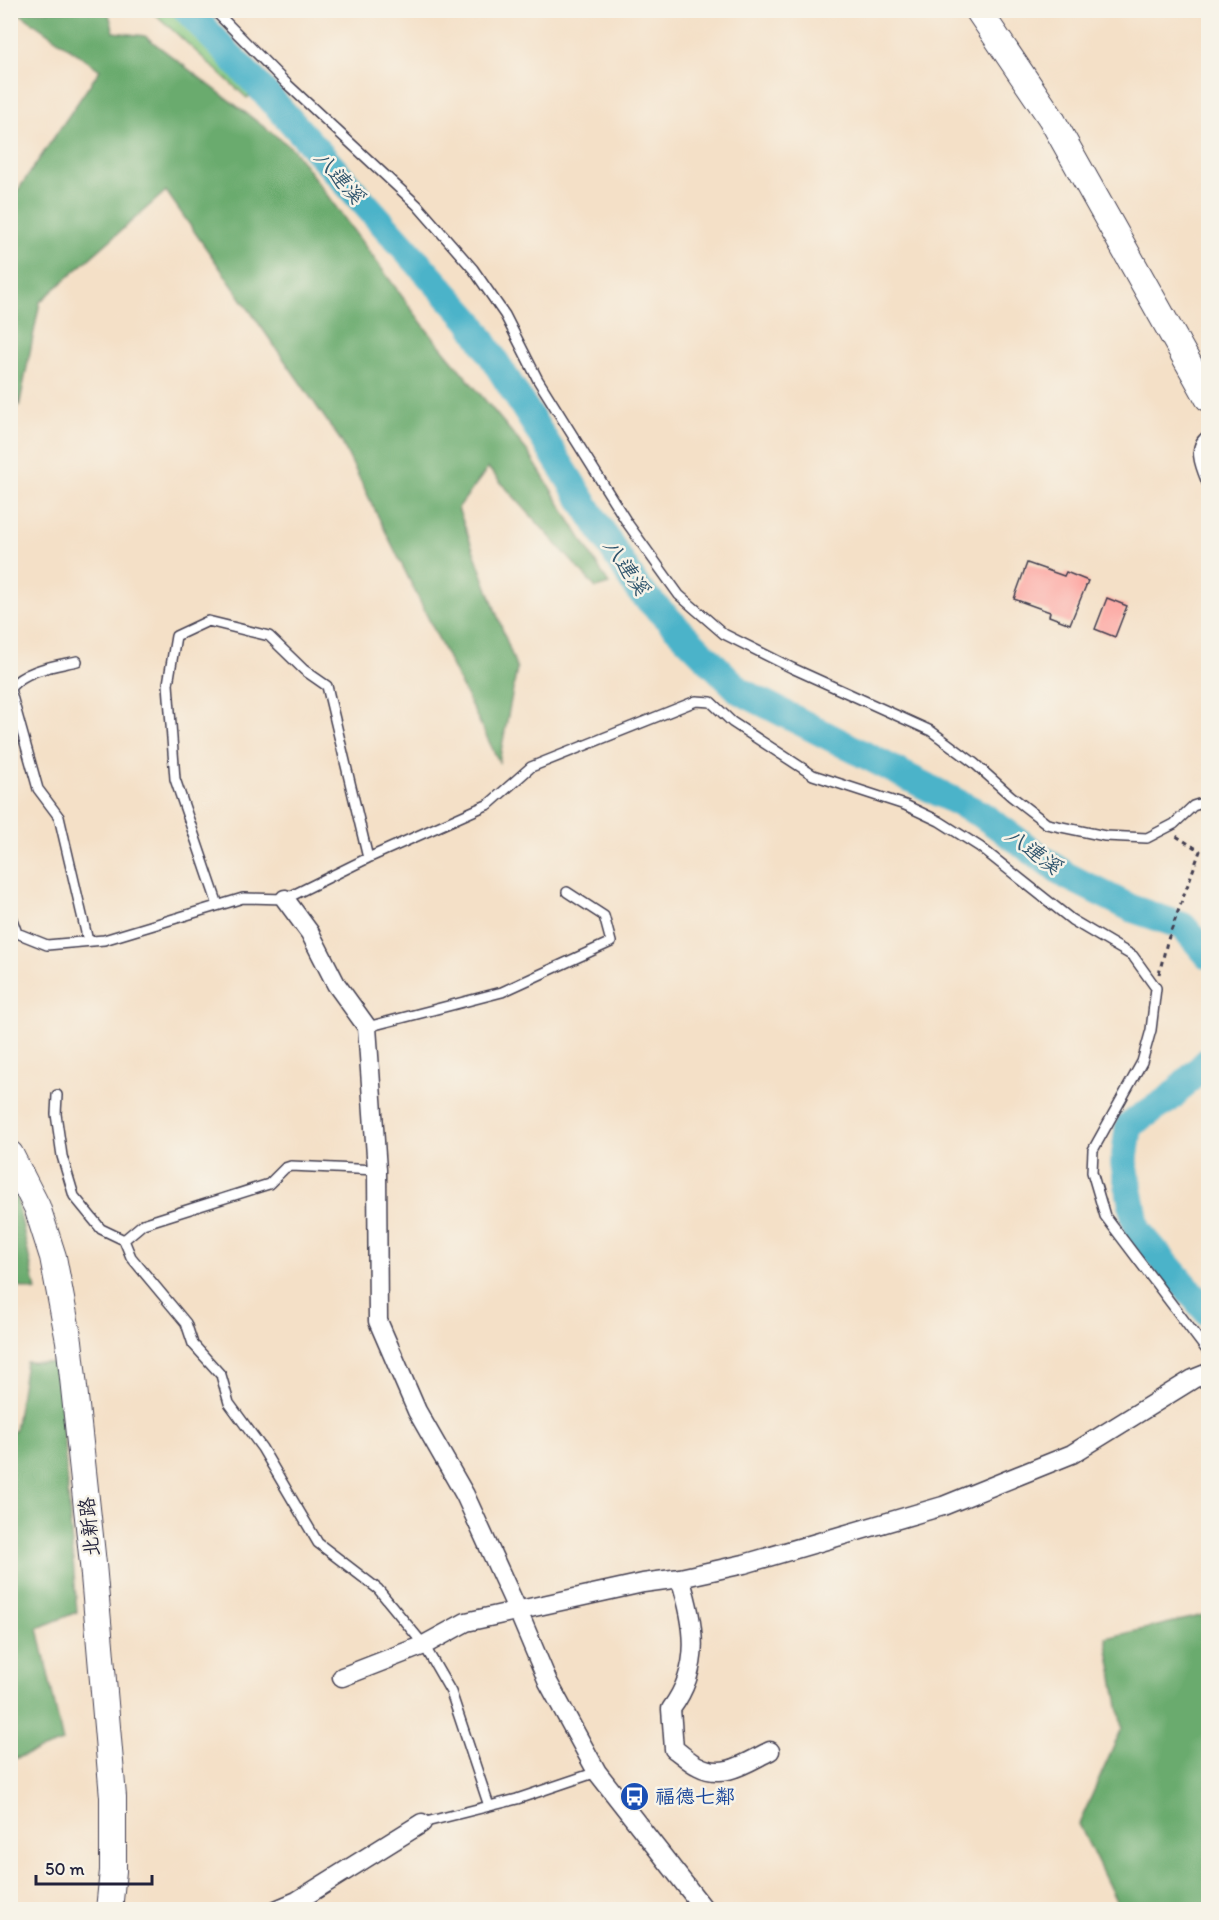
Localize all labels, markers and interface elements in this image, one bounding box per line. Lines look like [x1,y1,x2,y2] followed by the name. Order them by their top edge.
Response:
[309,145,370,209] water label: 八連溪
[598,534,655,601] water label: 八連溪
[1000,822,1067,880] water label: 八連溪
[74,1495,104,1558] street label: 北新路
[618,1780,650,1812] bus stop icon: 福德七鄰
[655,1784,735,1808] place label: 福德七鄰
[36,1848,152,1886] scale bar
[45,1858,85,1880] text: 50 m

